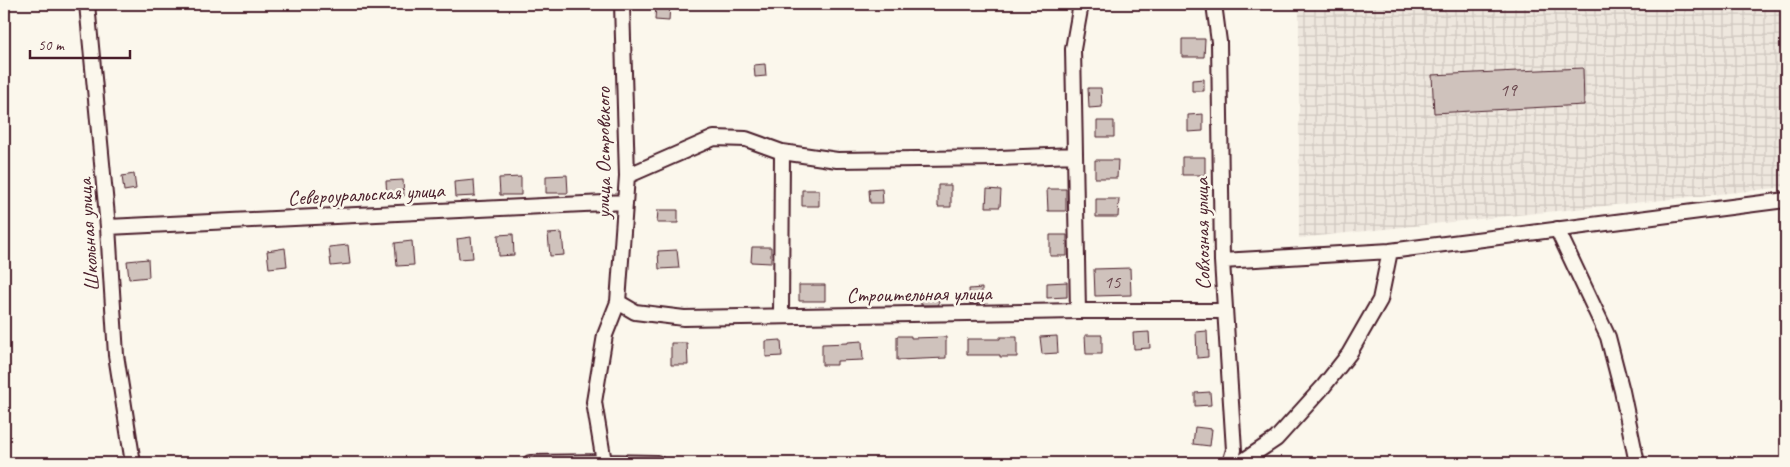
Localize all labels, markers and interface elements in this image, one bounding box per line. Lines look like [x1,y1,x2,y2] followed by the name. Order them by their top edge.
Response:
[30,28,130,60] scale bar
[38,36,65,55] text: 50 m
[1499,78,1518,102] house number: 19
[590,86,616,221] street label: улица Островского
[71,175,105,292] street label: Школьная улица
[1188,176,1216,290] street label: Совхозная улица
[287,177,447,211] street label: Североуральская улица
[1103,270,1122,294] house number: 15
[846,280,993,308] street label: Строительная улица

